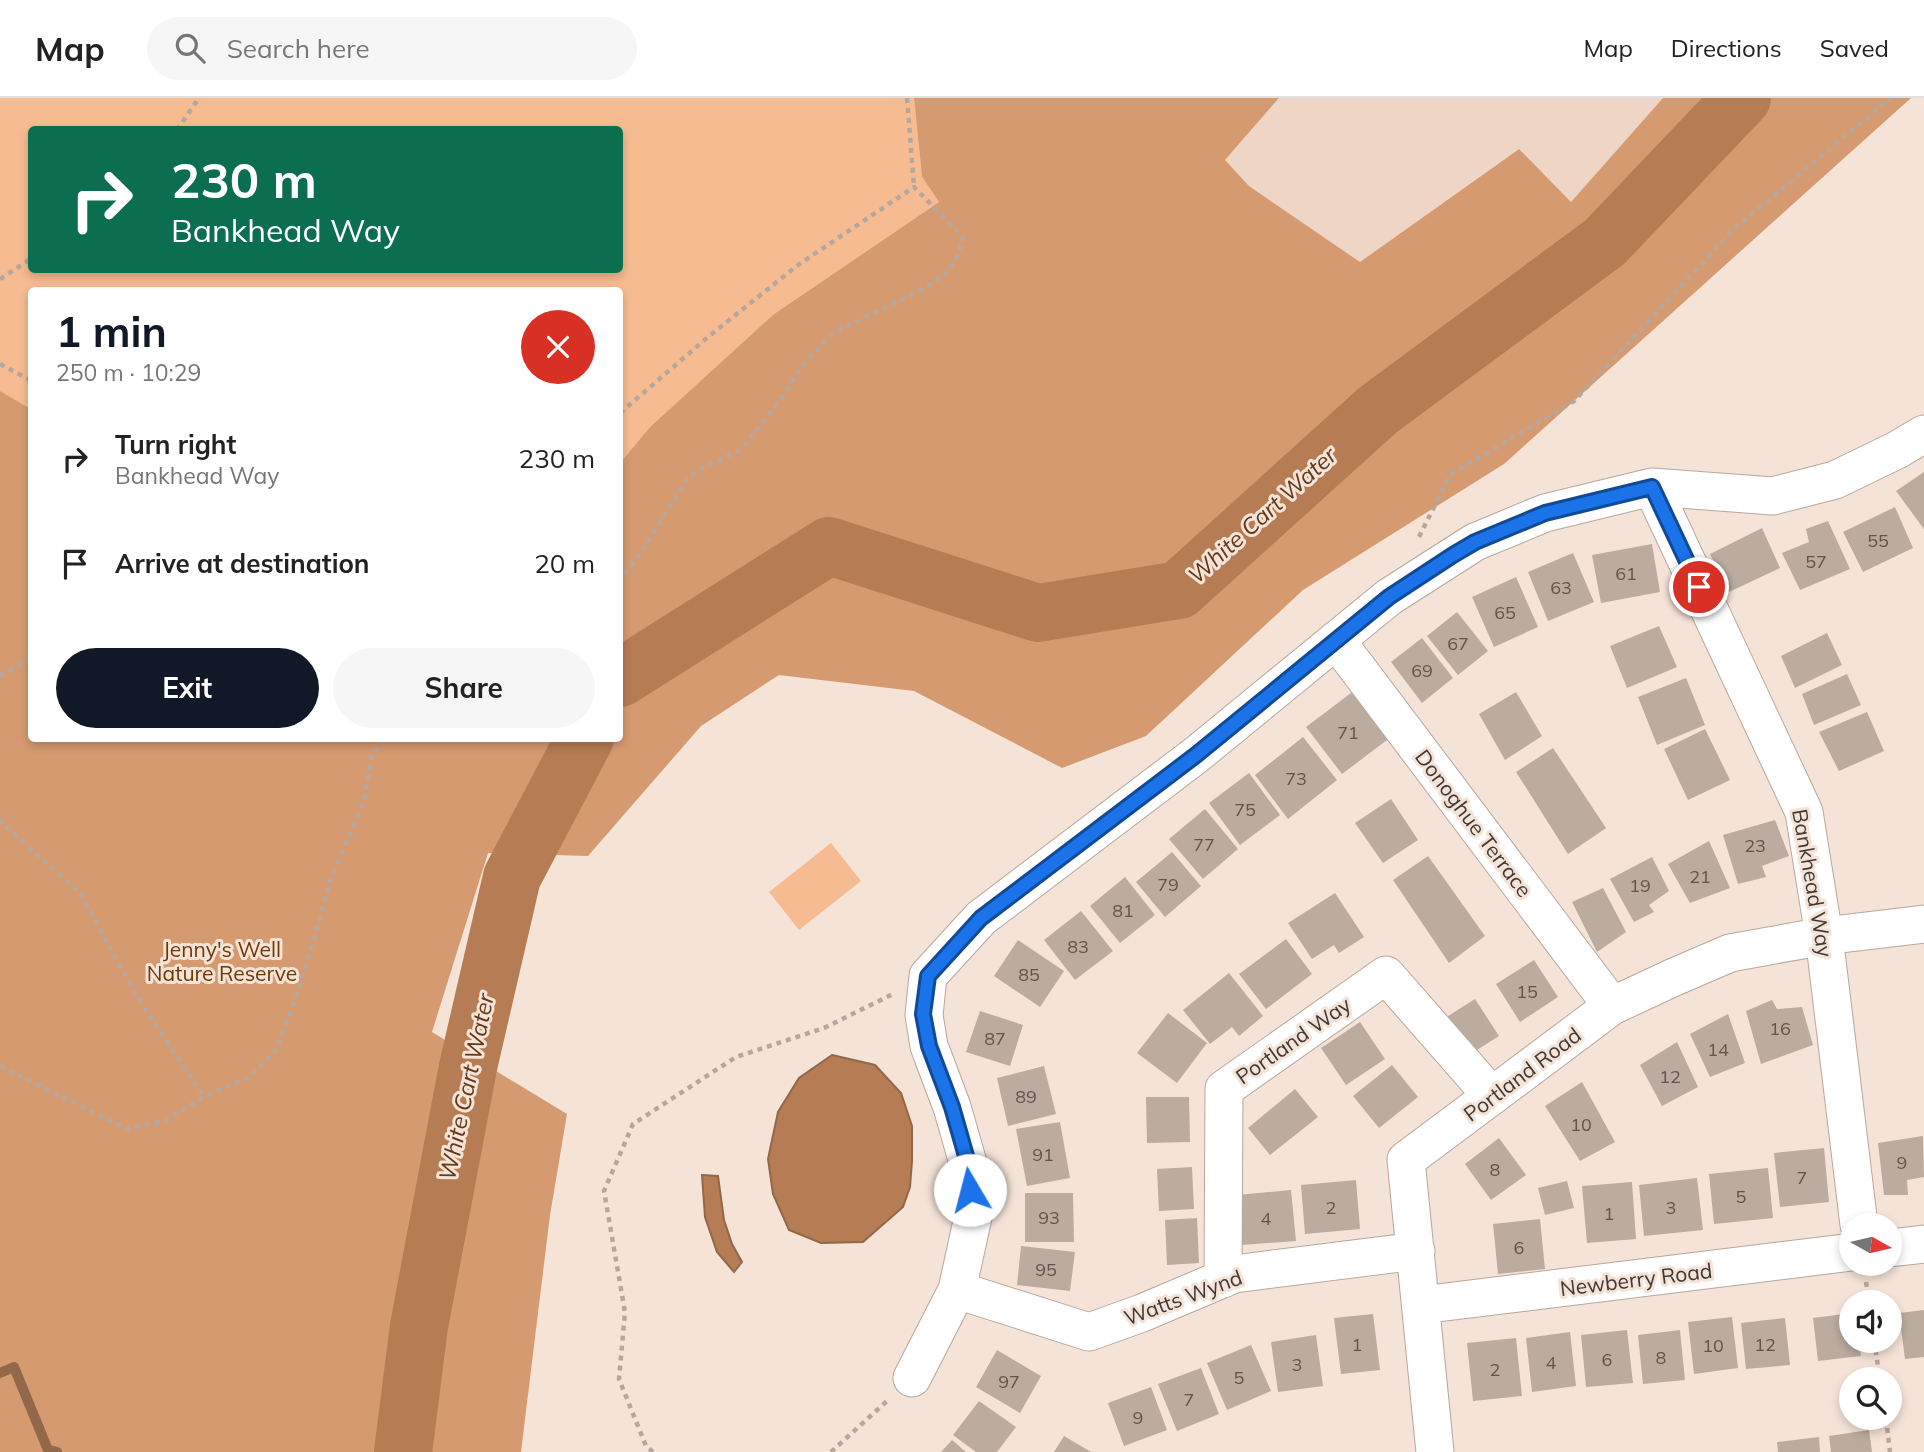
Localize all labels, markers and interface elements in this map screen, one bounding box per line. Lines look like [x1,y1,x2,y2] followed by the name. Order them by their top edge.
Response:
[147,17,637,80] search box
[35,28,105,69] text: Map
[171,29,209,67] icon: search
[227,32,370,65] text: Search here
[1583,33,1633,63] text: Map
[1671,33,1782,63] text: Directions
[1820,33,1889,63] text: Saved
[171,149,317,210] text: 230 m
[56,154,147,245] icon: right
[171,210,400,250] text: Bankhead Way
[56,305,167,358] text: 1 min
[521,310,595,384] button: close
[56,358,201,387] text: 250 m · 10:29
[115,428,236,461] text: Turn right
[56,440,94,478] icon: right
[1182,440,1344,589] water label: White Cart Water
[519,442,595,475] text: 230 m
[115,461,280,490] text: Bankhead Way
[1867,529,1889,552] house number: 55
[56,545,94,583] icon: arrive
[115,547,370,580] text: Arrive at destination
[534,547,595,580] text: 20 m
[1805,550,1827,573] house number: 57
[1669,557,1729,617] pin
[1615,562,1637,585] house number: 61
[1680,568,1718,606] icon: arrive
[1550,576,1572,599] house number: 63
[1494,601,1516,624] house number: 65
[1447,632,1469,655] house number: 67
[56,648,319,728] button: Exit
[333,648,595,728] button: Share
[1411,659,1433,682] house number: 69
[1337,721,1359,744] house number: 71
[1410,744,1538,902] street label: Donoghue Terrace
[1285,767,1307,790] house number: 73
[1234,798,1256,821] house number: 75
[1787,807,1839,959] street label: Bankhead Way
[1193,833,1215,856] house number: 77
[1744,834,1766,857] house number: 23
[1689,865,1711,888] house number: 21
[1157,873,1179,896] house number: 79
[1629,874,1651,897] house number: 19
[1112,899,1134,922] house number: 81
[1067,935,1089,958] house number: 83
[147,936,297,986] park label: Jenny's Well Nature Reserve
[1018,963,1040,986] house number: 85
[1516,980,1538,1003] house number: 15
[432,989,500,1183] water label: White Cart Water
[1230,991,1356,1089] street label: Portland Way
[1769,1017,1791,1040] house number: 16
[1458,1021,1586,1127] street label: Portland Road
[984,1027,1006,1050] house number: 87
[1707,1038,1729,1061] house number: 14
[1659,1065,1681,1088] house number: 12
[1015,1085,1037,1108] house number: 89
[1570,1113,1592,1136] house number: 10
[1032,1143,1054,1166] house number: 91
[1897,1151,1907,1174] house number: 9
[933,1153,1007,1227] position arrow
[1490,1158,1500,1181] house number: 8
[1797,1166,1807,1189] house number: 7
[1736,1185,1747,1208] house number: 5
[1326,1196,1336,1219] house number: 2
[1666,1196,1676,1219] house number: 3
[1604,1202,1614,1225] house number: 1
[1038,1206,1060,1229] house number: 93
[1261,1207,1272,1230] house number: 4
[1839,1213,1902,1276] north arrow
[1839,1213,1902,1430] map controls
[1514,1236,1524,1259] house number: 6
[1558,1257,1714,1301] street label: Newberry Road
[1035,1258,1057,1281] house number: 95
[1120,1264,1246,1330] street label: Watts Wynd
[1839,1290,1902,1353] button: sound
[1352,1333,1362,1356] house number: 1
[1754,1333,1776,1356] house number: 12
[1702,1334,1724,1357] house number: 10
[1656,1346,1666,1369] house number: 8
[1602,1348,1612,1371] house number: 6
[1546,1351,1557,1374] house number: 4
[1292,1353,1302,1376] house number: 3
[1490,1358,1500,1381] house number: 2
[1234,1366,1245,1389] house number: 5
[1839,1367,1902,1430] button: search
[998,1370,1020,1393] house number: 97
[1184,1388,1194,1411] house number: 7
[1133,1406,1143,1429] house number: 9

